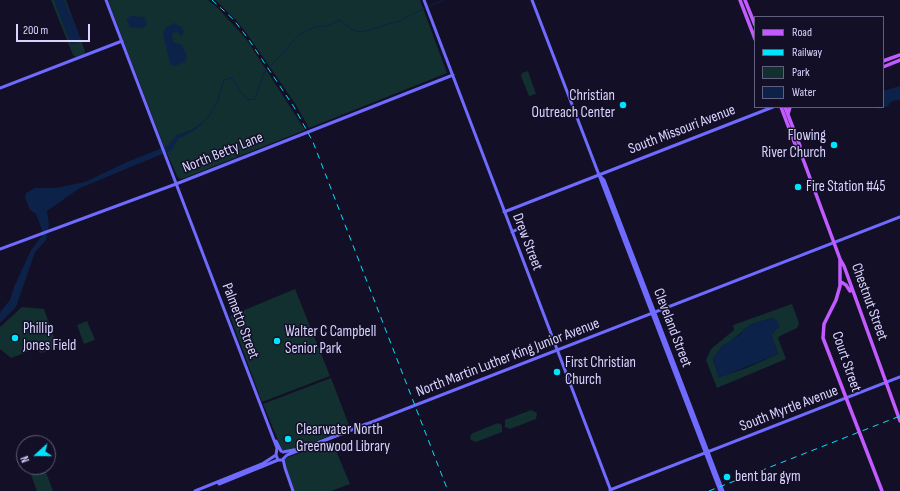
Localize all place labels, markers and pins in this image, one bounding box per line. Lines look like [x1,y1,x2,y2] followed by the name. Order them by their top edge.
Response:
[532,87,615,122] place label: Christian Outreach Center
[618,100,628,110] marker: Christian Outreach Center
[761,127,826,162] place label: Flowing River Church
[829,140,839,150] marker: Flowing River Church
[806,178,885,196] place label: Fire Station #45
[793,182,803,192] marker: Fire Station #45
[23,320,76,355] place label: Phillip Jones Field
[285,323,376,358] place label: Walter C Campbell Senior Park
[10,333,20,343] marker: Phillip Jones Field
[272,336,282,346] marker: Walter C Campbell Senior Park
[565,354,636,389] place label: First Christian Church
[552,367,562,377] marker: First Christian Church
[296,421,390,456] place label: Clearwater North Greenwood Library
[283,434,293,444] marker: Clearwater North Greenwood Library
[735,468,801,486] place label: bent bar gym
[722,472,732,482] marker: bent bar gym

